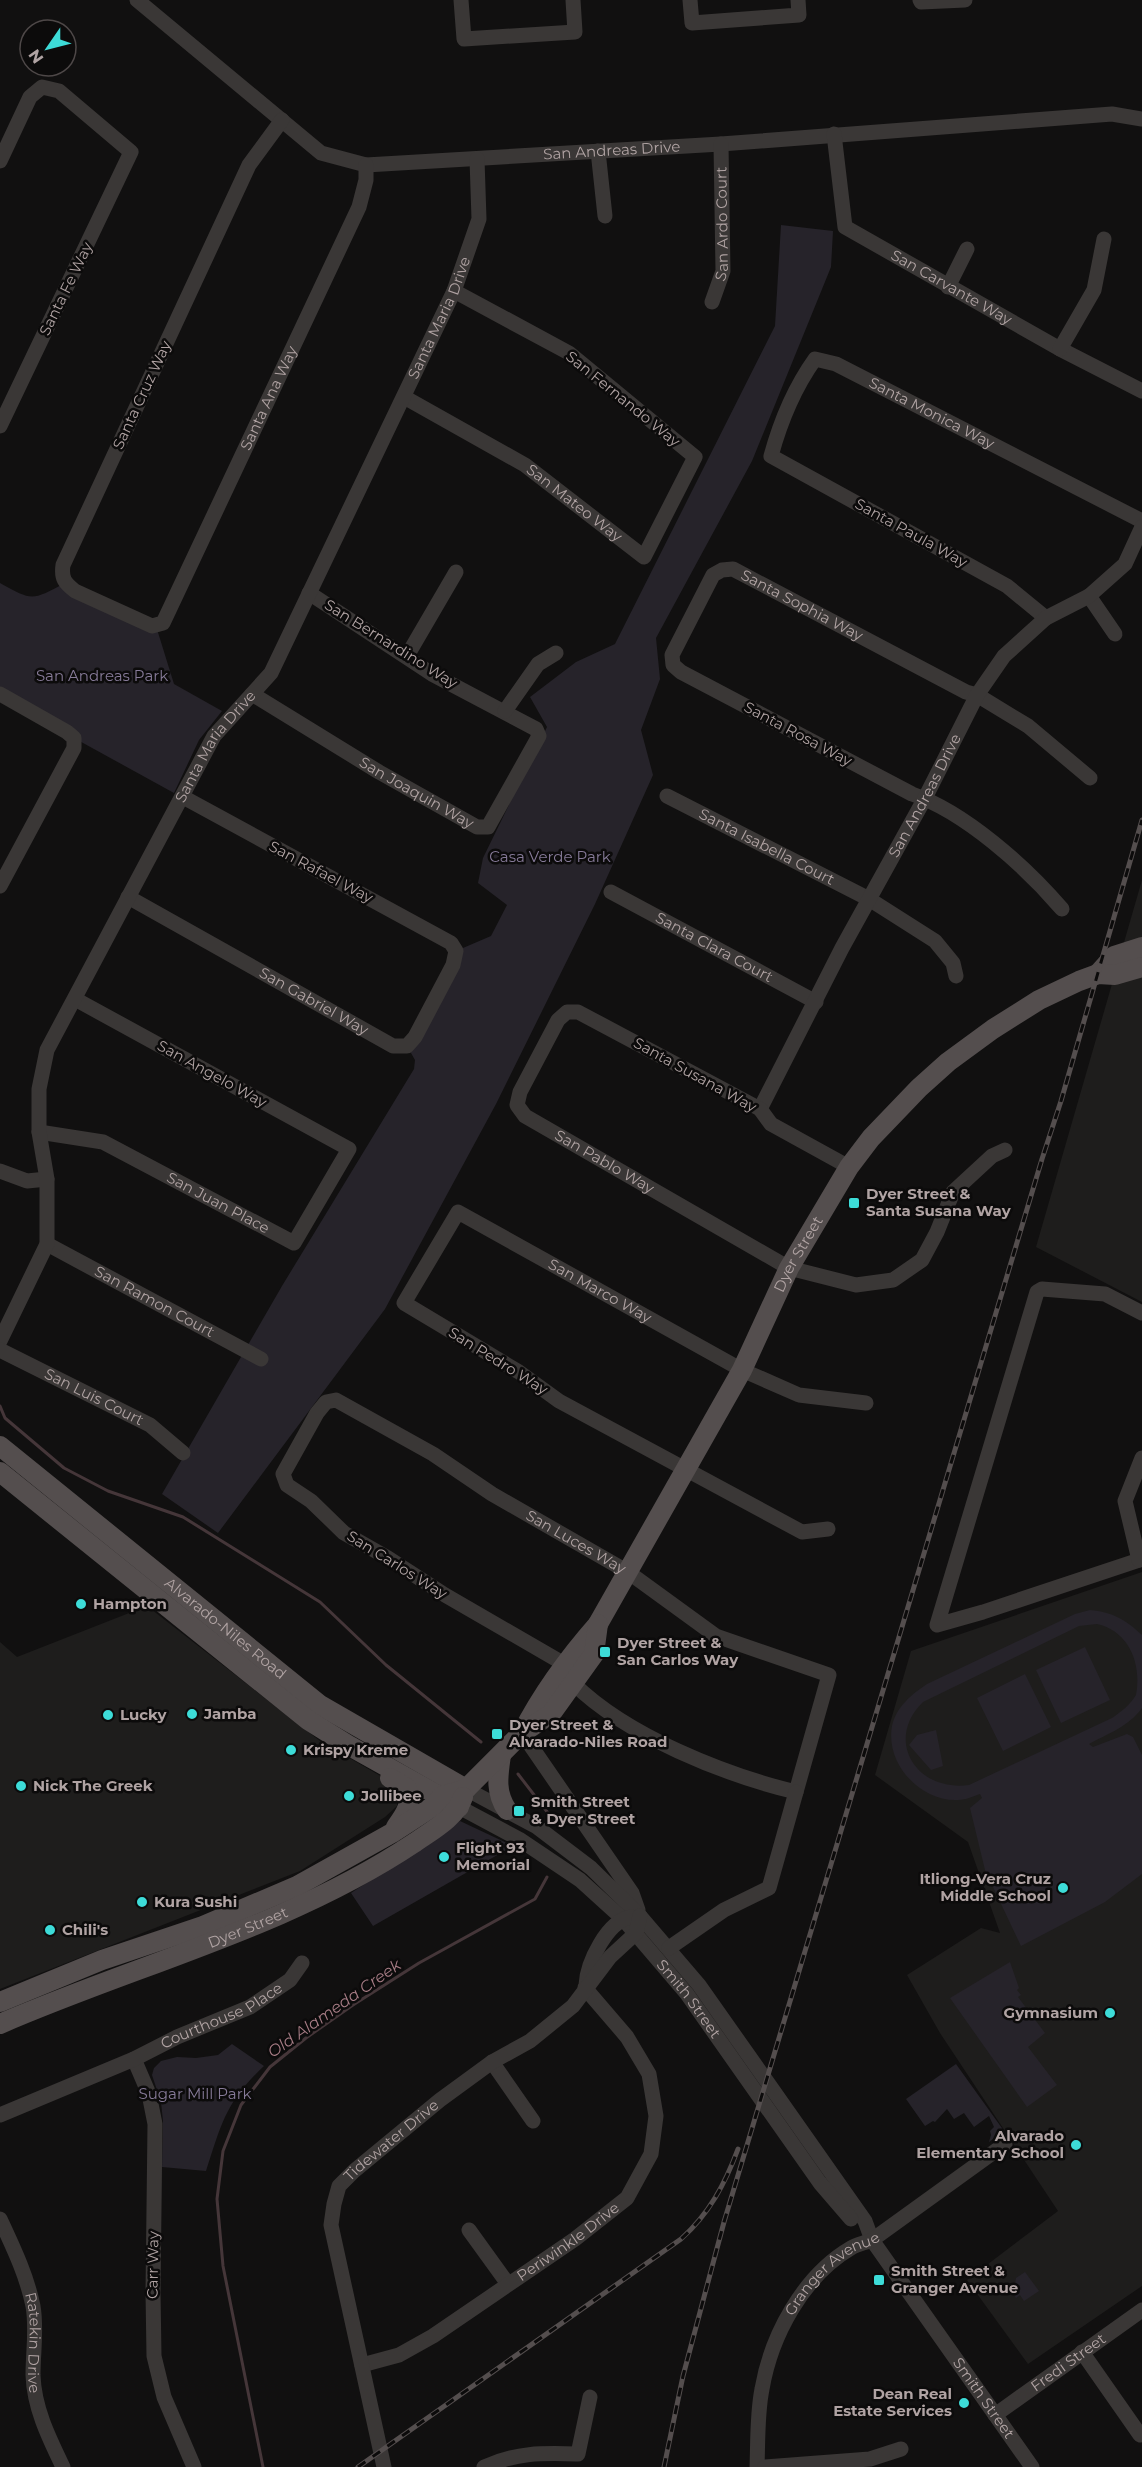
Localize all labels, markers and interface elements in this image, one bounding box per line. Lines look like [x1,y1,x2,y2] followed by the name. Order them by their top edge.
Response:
[18,18,78,78] north arrow
[25,46,48,67] text: N
[543,136,681,164] street label: San Andreas Drive
[710,167,732,284] street label: San Ardo Court
[35,238,97,339] street label: Santa Fe Way
[888,245,1016,329] street label: San Carvante Way
[403,254,474,382] street label: Santa Maria Drive
[108,337,175,452] street label: Santa Cruz Way
[236,342,301,453] street label: Santa Ana Way
[562,347,685,451] street label: San Fernando Way
[866,373,999,453] street label: Santa Monica Way
[523,460,627,546] street label: San Mateo Way
[852,494,972,572] street label: Santa Paula Way
[738,565,867,645] street label: Santa Sophia Way
[321,595,462,693] street label: San Bernardino Way
[36,666,168,685] park label: San Andreas Park
[170,686,260,806] street label: Santa Maria Drive
[741,697,856,770] street label: Santa Rosa Way
[884,730,965,861] street label: San Andreas Drive
[356,752,478,833] street label: San Joaquin Way
[696,804,838,889] street label: Santa Isabella Court
[266,836,377,907] street label: San Rafael Way
[489,847,611,866] park label: Casa Verde Park
[652,908,776,986] street label: Santa Clara Court
[256,963,373,1040] street label: San Gabriel Way
[630,1033,761,1117] street label: Santa Susana Way
[154,1036,271,1112] street label: San Angelo Way
[552,1125,659,1198] street label: San Pablo Way
[164,1167,273,1237] street label: San Juan Place
[866,1184,1012,1220] place label: Dyer Street & Santa Susana Way
[847,1196,861,1210] marker: Dyer Street & Santa Susana Way
[769,1212,827,1295] street label: Dyer Street
[545,1254,656,1327] street label: San Marco Way
[91,1261,218,1341] street label: San Ramon Court
[445,1322,552,1399] street label: San Pedro Way
[41,1364,147,1429] street label: San Luis Court
[523,1505,630,1578] street label: San Luces Way
[344,1526,452,1603] street label: San Carlos Way
[161,1573,290,1683] street label: Alvarado-Niles Road
[93,1594,167,1613] place label: Hampton
[74,1597,88,1611] marker: Hampton
[617,1633,739,1669] place label: Dyer Street & San Carlos Way
[598,1645,612,1659] marker: Dyer Street & San Carlos Way
[203,1704,257,1723] place label: Jamba
[120,1705,168,1724] place label: Lucky
[185,1707,199,1721] marker: Jamba
[101,1708,115,1722] marker: Lucky
[508,1715,667,1751] place label: Dyer Street & Alvarado-Niles Road
[490,1727,504,1741] marker: Dyer Street & Alvarado-Niles Road
[303,1740,408,1759] place label: Krispy Kreme
[284,1743,298,1757] marker: Krispy Kreme
[33,1776,153,1795] place label: Nick The Greek
[14,1779,28,1793] marker: Nick The Greek
[360,1786,422,1805] place label: Jollibee
[342,1789,356,1803] marker: Jollibee
[531,1792,636,1828] place label: Smith Street & Dyer Street
[512,1804,526,1818] marker: Smith Street & Dyer Street
[456,1838,530,1874] place label: Flight 93 Memorial
[437,1850,451,1864] marker: Flight 93 Memorial
[919,1869,1051,1905] place label: Itliong-Vera Cruz Middle School
[1056,1881,1070,1895] marker: Itliong-Vera Cruz Middle School
[154,1892,237,1911] place label: Kura Sushi
[135,1895,149,1909] marker: Kura Sushi
[205,1902,291,1952] street label: Dyer Street
[62,1920,108,1939] place label: Chili's
[43,1923,57,1937] marker: Chili's
[264,1954,406,2062] water label: Old Alameda Creek
[653,1955,725,2042] street label: Smith Street
[157,1978,286,2053] street label: Courthouse Place
[1004,2003,1098,2022] place label: Gymnasium
[1103,2006,1117,2020] marker: Gymnasium
[139,2084,252,2103] park label: Sugar Mill Park
[339,2095,442,2185] street label: Tidewater Drive
[916,2126,1064,2162] place label: Alvarado Elementary School
[1069,2138,1083,2152] marker: Alvarado Elementary School
[513,2198,623,2285] street label: Periwinkle Drive
[780,2227,883,2319] street label: Granger Avenue
[142,2230,163,2299] street label: Carr Way
[891,2261,1018,2297] place label: Smith Street & Granger Avenue
[872,2273,886,2287] marker: Smith Street & Granger Avenue
[21,2290,45,2394] street label: Ratekin Drive
[1027,2329,1109,2396] street label: Fredi Street
[949,2354,1019,2442] street label: Smith Street
[833,2384,952,2420] place label: Dean Real Estate Services
[957,2396,971,2410] marker: Dean Real Estate Services

